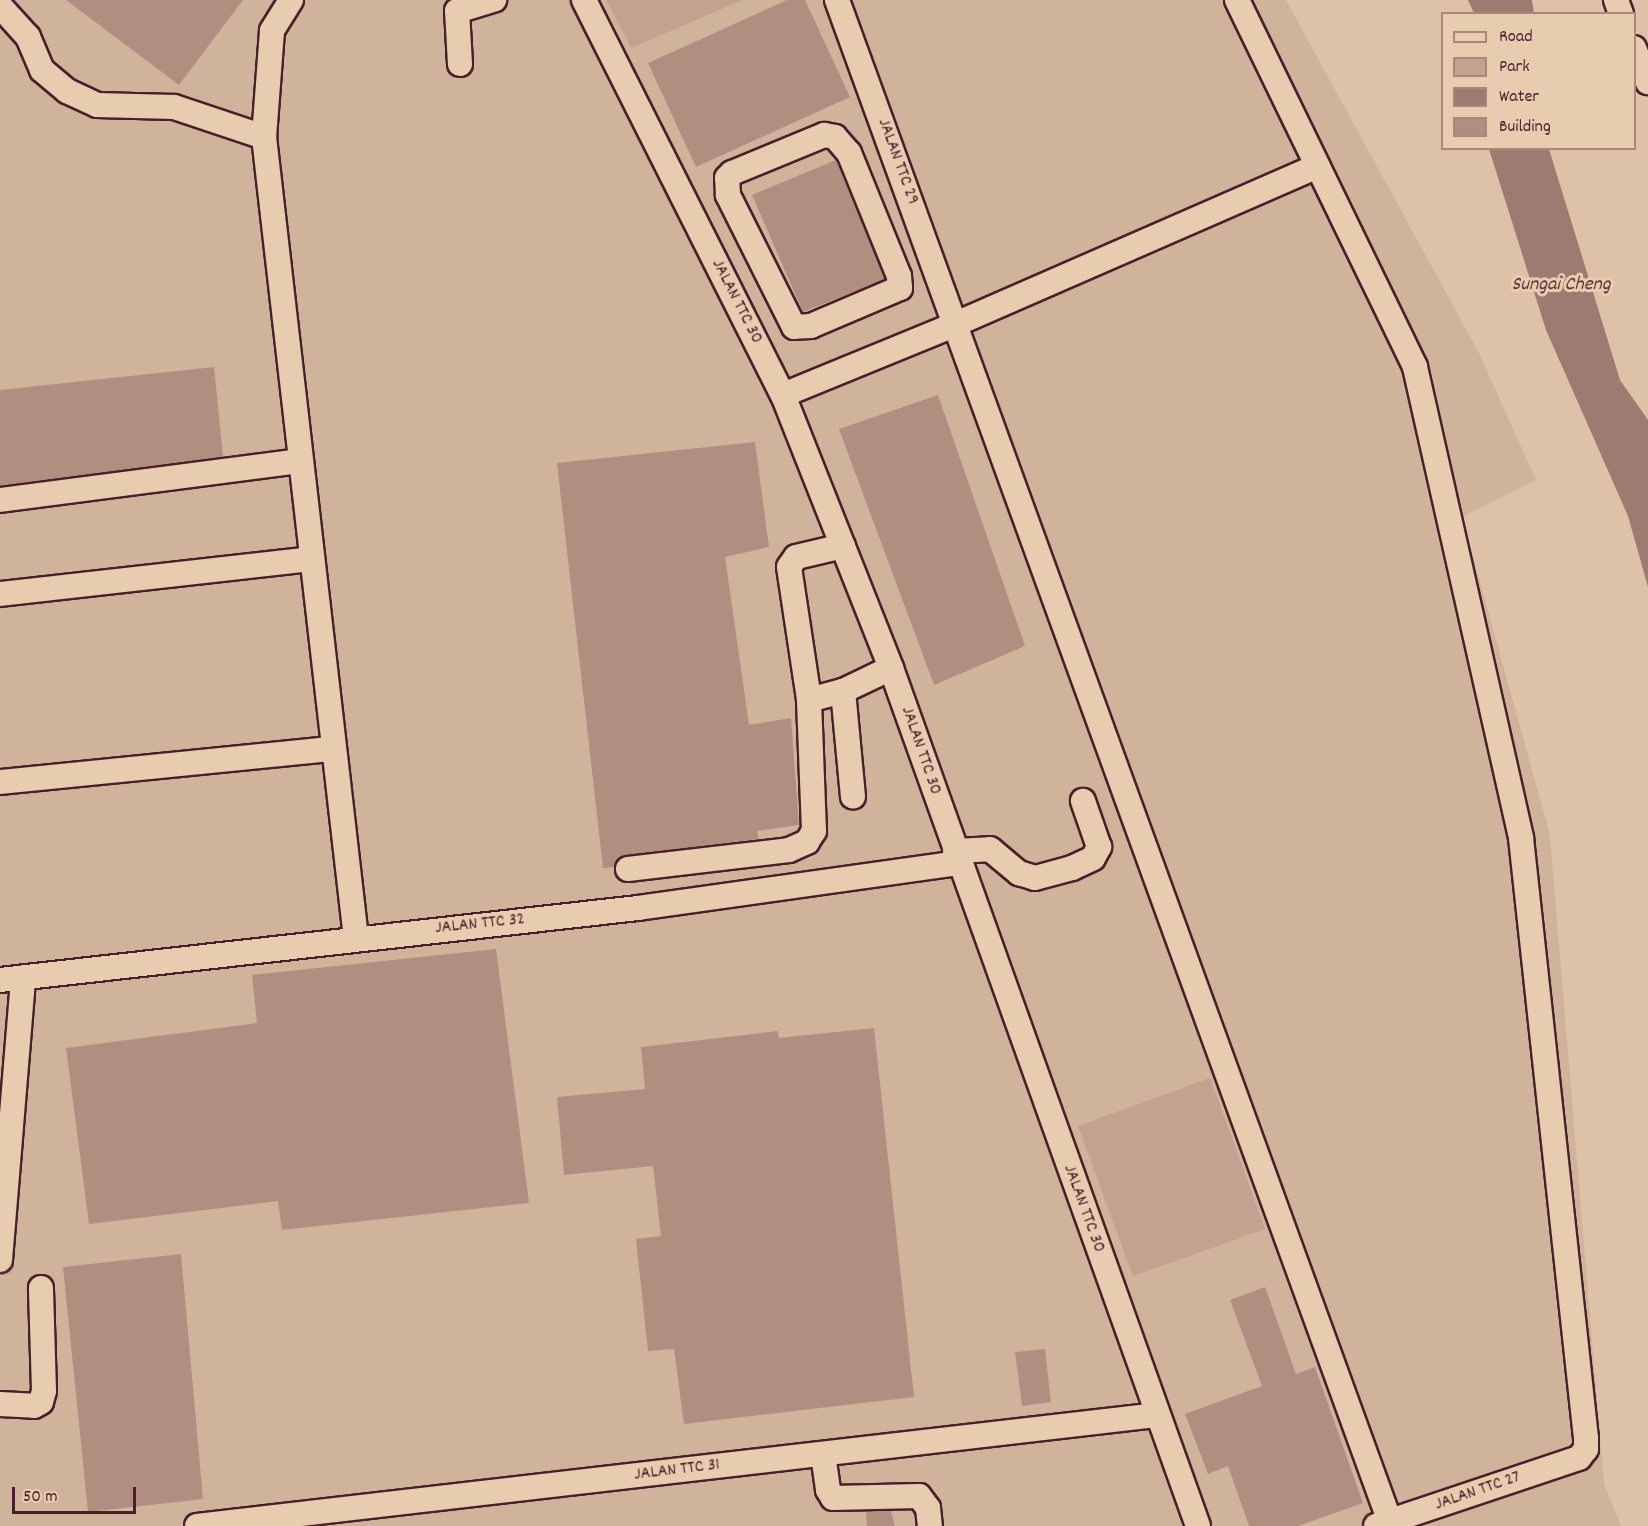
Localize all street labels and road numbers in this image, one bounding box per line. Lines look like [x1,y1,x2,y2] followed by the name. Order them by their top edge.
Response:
[871,116,923,208] street label: JALAN TTC 29
[706,256,766,348] street label: JALAN TTC 30
[895,704,945,798] street label: JALAN TTC 30
[434,910,526,940] street label: JALAN TTC 32
[1057,1162,1109,1256] street label: JALAN TTC 30
[633,1455,721,1487] street label: JALAN TTC 31
[1433,1467,1523,1517] street label: JALAN TTC 27

